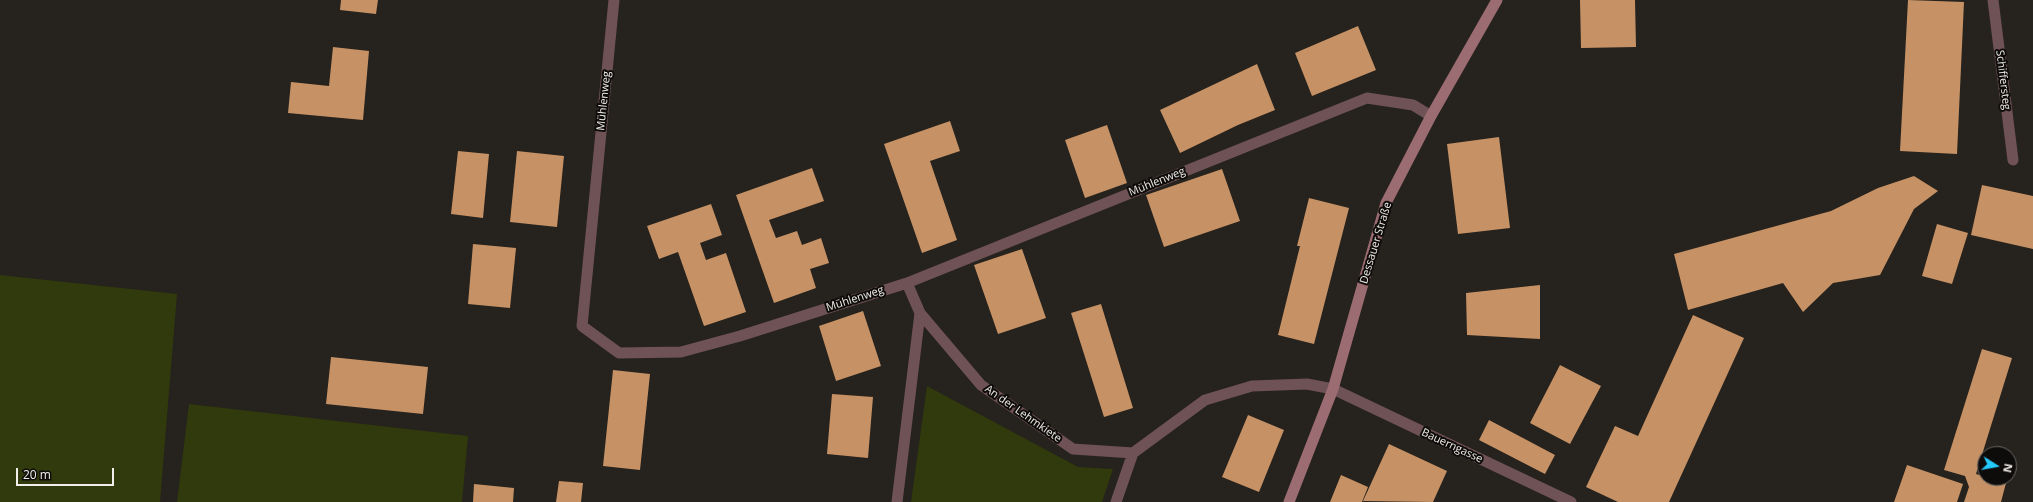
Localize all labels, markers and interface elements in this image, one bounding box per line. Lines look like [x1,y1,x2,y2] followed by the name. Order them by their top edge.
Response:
[1993,49,2013,111] street label: Schiffersteg
[594,71,614,131] street label: Mühlenweg
[1127,165,1187,199] street label: Mühlenweg
[1357,201,1395,285] street label: Dessauer Straße
[825,283,885,315] street label: Mühlenweg
[982,383,1064,445] street label: An der Lehmkiete
[1419,426,1485,466] street label: Bauerngasse
[1977,446,2017,486] north arrow
[18,460,116,486] scale bar
[2000,462,2017,474] text: N
[23,466,51,483] text: 20 m

